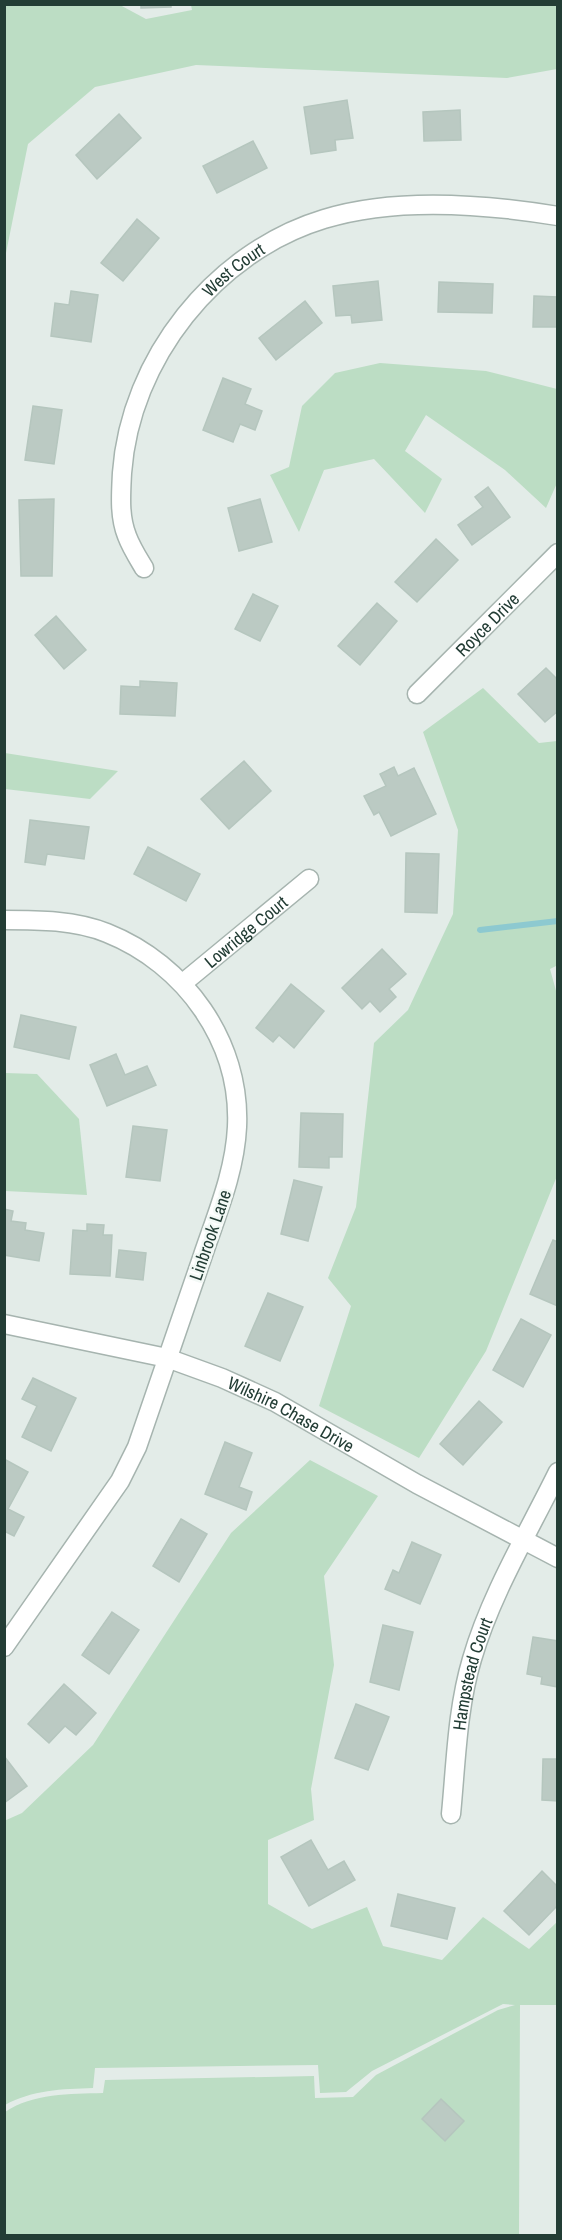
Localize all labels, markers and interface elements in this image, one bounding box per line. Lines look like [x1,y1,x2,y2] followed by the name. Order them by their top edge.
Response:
[196,236,269,302] street label: West Court
[449,586,525,662] street label: Royce Drive
[199,890,292,973] street label: Lowridge Court
[183,1186,237,1284] street label: Linbrook Lane
[224,1370,359,1458] street label: Wilshire Chase Drive
[446,1614,498,1732] street label: Hampstead Court

